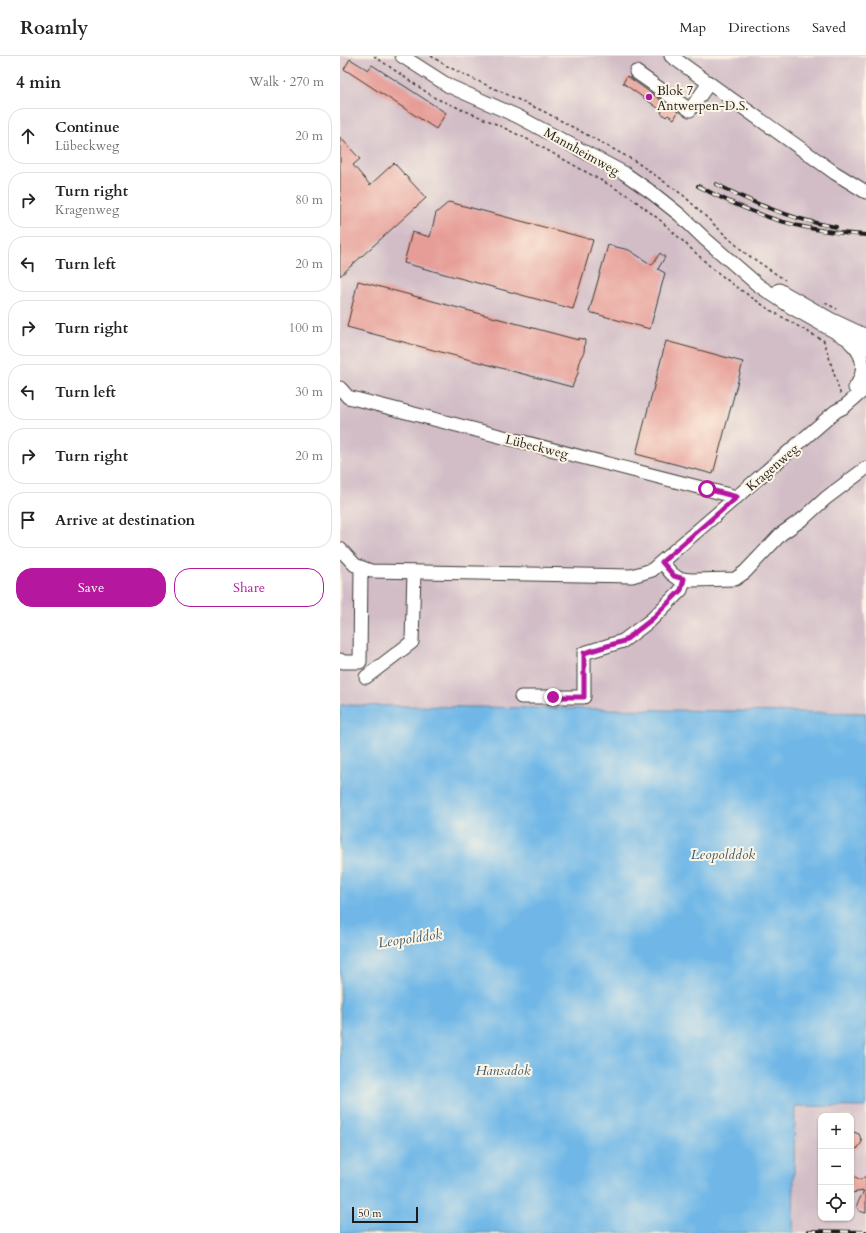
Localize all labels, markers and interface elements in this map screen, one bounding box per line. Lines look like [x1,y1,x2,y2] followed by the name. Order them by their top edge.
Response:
[20,15,88,41] text: Roamly
[680,18,706,37] text: Map
[728,18,790,37] text: Directions
[812,18,846,37] text: Saved
[16,71,61,94] text: 4 min
[249,73,324,91] text: Walk · 270 m
[657,82,749,115] place label: Blok 7 Antwerpen-D.S.
[644,92,654,102] marker: Blok 7 Antwerpen-D.S.
[55,117,120,137] text: Continue
[540,124,623,180] street label: Mannheimweg
[17,125,39,147] icon: ahead
[295,127,323,145] text: 20 m
[55,137,119,155] text: Lübeckweg
[55,181,128,201] text: Turn right
[17,189,39,211] icon: right
[295,191,323,209] text: 80 m
[55,201,119,219] text: Kragenweg
[17,253,39,275] icon: left
[55,254,116,274] text: Turn left
[295,255,323,273] text: 20 m
[17,317,39,339] icon: right
[55,318,128,338] text: Turn right
[289,319,323,337] text: 100 m
[17,381,39,403] icon: left
[55,382,116,402] text: Turn left
[295,383,323,401] text: 30 m
[503,430,571,464] street label: Lübeckweg
[743,439,803,496] street label: Kragenweg
[17,445,39,467] icon: right
[55,446,128,466] text: Turn right
[295,447,323,465] text: 20 m
[698,480,716,498] route start
[17,509,39,531] icon: arrive
[55,510,195,530] text: Arrive at destination
[16,568,166,607] button: Save
[174,568,324,607] button: Share
[544,688,562,706] route end
[691,845,755,864] water label: Leopolddok
[377,925,443,952] water label: Leopolddok
[475,1061,531,1080] water label: Hansadok
[818,1113,854,1221] map controls
[818,1113,854,1149] button: +
[818,1149,854,1185] button: −
[818,1185,854,1221] button: locate
[352,1205,418,1224] scale bar
[358,1206,382,1221] text: 50 m

